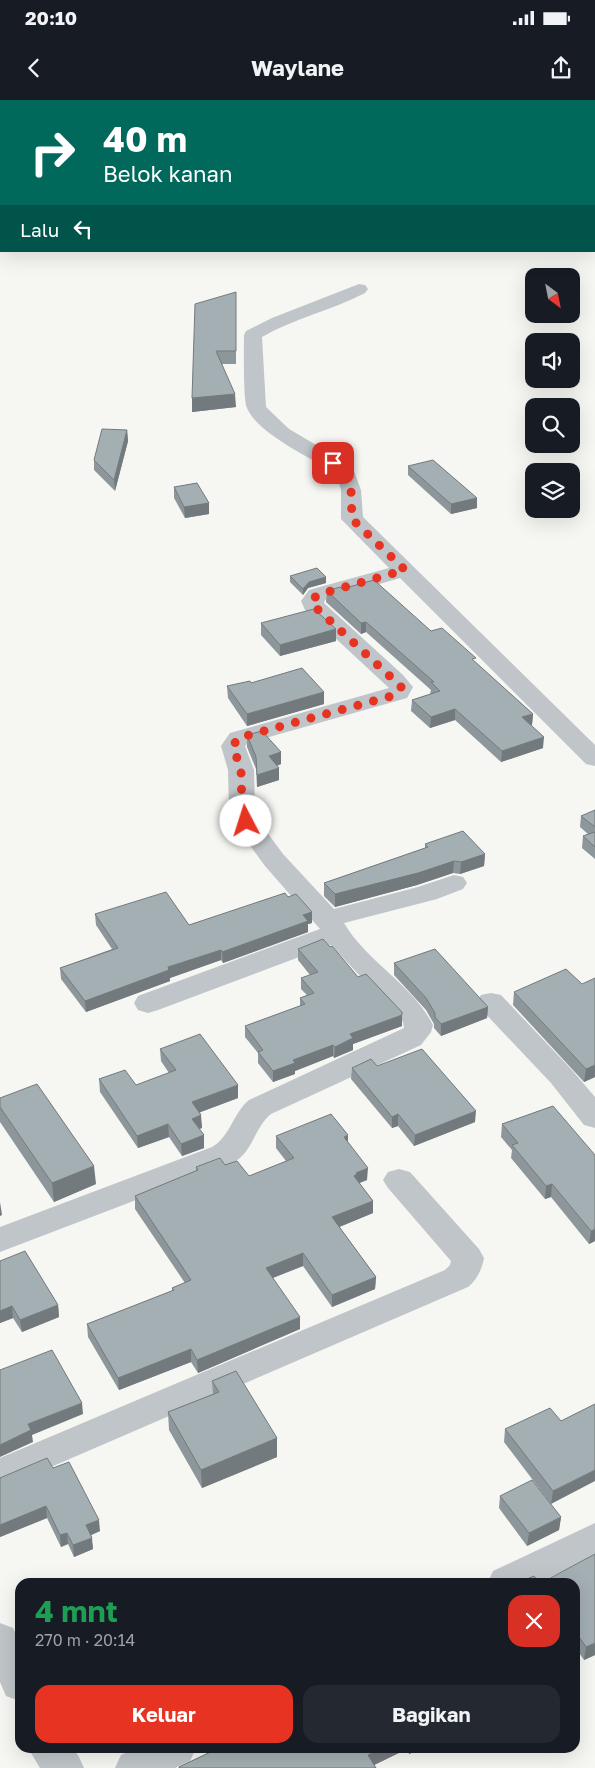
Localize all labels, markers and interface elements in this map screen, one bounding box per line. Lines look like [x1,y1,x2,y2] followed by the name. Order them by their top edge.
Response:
[25,6,77,29] text: 20:10
[20,54,48,82] icon: back
[251,54,344,81] text: Waylane
[547,54,575,82] icon: share
[103,118,187,160] text: 40 m
[20,120,85,185] icon: right
[103,160,233,187] text: Belok kanan
[69,215,97,243] icon: left
[20,218,59,241] text: Lalu
[525,268,580,322] north arrow
[525,268,580,518] map controls
[525,333,580,388] button: sound
[525,398,580,453] button: search
[312,442,354,484] pin
[319,449,347,477] icon: arrive
[525,463,580,518] button: layers
[219,794,271,846] position arrow
[35,1593,118,1629] text: 4 mnt
[508,1595,560,1647] button: close
[35,1630,135,1650] text: 270 m · 20:14
[35,1685,293,1743] button: Keluar
[303,1685,560,1743] button: Bagikan

